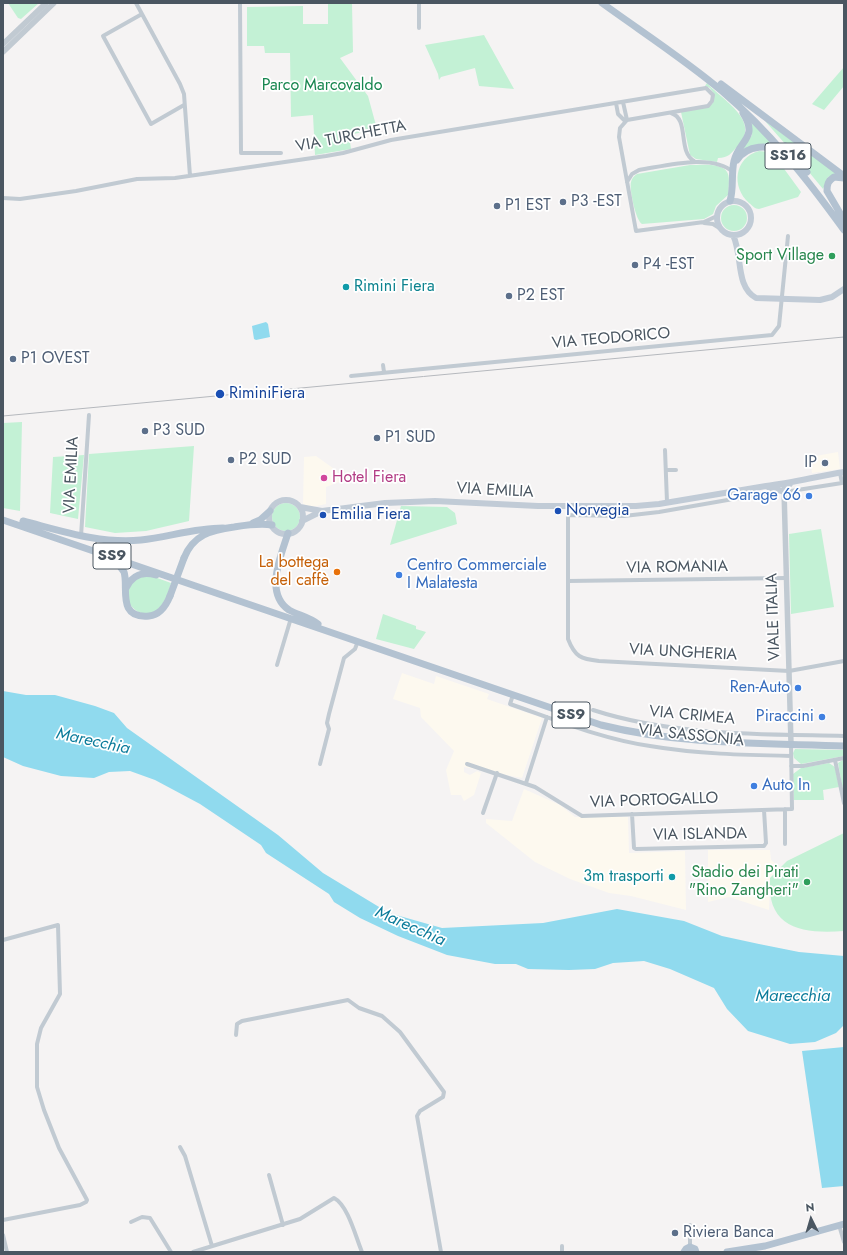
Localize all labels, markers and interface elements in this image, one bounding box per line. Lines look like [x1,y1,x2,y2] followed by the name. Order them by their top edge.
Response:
[262,76,382,96] park label: Parco Marcovaldo
[294,117,408,157] street label: VIA TURCHETTA
[765,143,811,169] road number: SS16
[571,192,622,212] place label: P3 -EST
[505,196,551,216] place label: P1 EST
[558,197,568,207] marker: P3 -EST
[492,201,502,211] marker: P1 EST
[736,246,824,266] place label: Sport Village
[827,251,837,261] marker: Sport Village
[643,255,694,275] place label: P4 -EST
[630,260,640,270] marker: P4 -EST
[354,277,435,297] place label: Rimini Fiera
[341,282,351,292] marker: Rimini Fiera
[517,286,565,306] place label: P2 EST
[504,291,514,301] marker: P2 EST
[551,324,671,354] street label: VIA TEODORICO
[21,349,89,369] place label: P1 OVEST
[8,354,18,364] marker: P1 OVEST
[229,384,305,404] place label: RiminiFiera
[214,388,226,400] marker: RiminiFiera
[153,421,205,441] place label: P3 SUD
[140,426,150,436] marker: P3 SUD
[385,428,435,448] place label: P1 SUD
[372,433,382,443] marker: P1 SUD
[60,436,84,514] street label: VIA EMILIA
[239,450,291,470] place label: P2 SUD
[804,453,817,473] place label: IP
[226,455,236,465] marker: P2 SUD
[820,458,830,468] marker: IP
[332,468,406,488] place label: Hotel Fiera
[319,473,329,483] marker: Hotel Fiera
[456,479,534,503] street label: VIA EMILIA
[727,486,801,506] place label: Garage 66
[804,491,814,501] marker: Garage 66
[566,501,629,521] place label: Norvegia
[331,505,410,525] place label: Emilia Fiera
[553,506,563,516] marker: Norvegia
[318,510,328,520] marker: Emilia Fiera
[93,543,131,569] road number: SS9
[259,553,329,591] place label: La bottega del caffè
[407,556,547,594] place label: Centro Commerciale I Malatesta
[626,558,728,578] street label: VIA ROMANIA
[332,567,342,577] marker: La bottega del caffè
[394,570,404,580] marker: Centro Commerciale I Malatesta
[763,573,785,661] street label: VIALE ITALIA
[628,641,738,665] street label: VIA UNGHERIA
[730,678,790,698] place label: Ren-Auto
[793,683,803,693] marker: Ren-Auto
[552,702,590,728] road number: SS9
[648,703,736,729] street label: VIA CRIMEA
[756,707,814,727] place label: Piraccini
[817,712,827,722] marker: Piraccini
[637,721,745,751] street label: VIA SASSONIA
[54,724,132,760] water label: Marecchia
[762,776,810,796] place label: Auto In
[749,781,759,791] marker: Auto In
[589,789,719,813] street label: VIA PORTOGALLO
[653,825,747,845] street label: VIA ISLANDA
[689,863,799,901] place label: Stadio dei Pirati "Rino Zangheri"
[583,867,664,887] place label: 3m trasporti
[667,872,677,882] marker: 3m trasporti
[802,877,812,887] marker: Stadio dei Pirati "Rino Zangheri"
[372,902,448,952] water label: Marecchia
[756,987,830,1007] water label: Marecchia
[791,1199,831,1239] north arrow
[805,1199,815,1215] text: N
[683,1223,774,1243] place label: Riviera Banca
[670,1228,680,1238] marker: Riviera Banca

